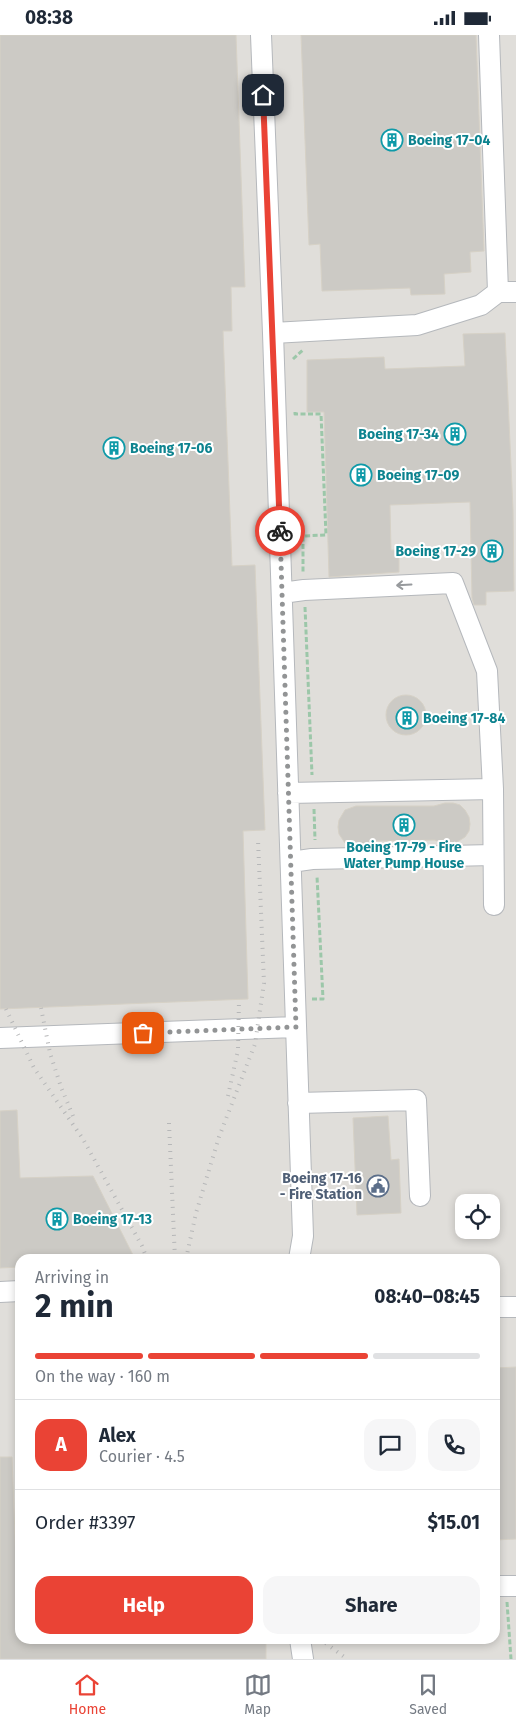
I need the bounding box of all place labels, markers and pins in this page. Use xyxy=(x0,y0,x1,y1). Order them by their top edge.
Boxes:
pin xyxy=(242,74,284,116)
building icon: Boeing 17-04 xyxy=(380,128,404,152)
place label: Boeing 17-04 xyxy=(408,132,491,149)
building icon: Boeing 17-34 xyxy=(443,422,467,446)
place label: Boeing 17-34 xyxy=(358,426,439,443)
building icon: Boeing 17-06 xyxy=(102,436,126,460)
place label: Boeing 17-06 xyxy=(130,440,213,457)
building icon: Boeing 17-09 xyxy=(349,463,373,487)
place label: Boeing 17-09 xyxy=(377,467,459,484)
building icon: Boeing 17-29 xyxy=(480,539,504,563)
place label: Boeing 17-29 xyxy=(395,543,476,560)
building icon: Boeing 17-84 xyxy=(395,706,419,730)
place label: Boeing 17-84 xyxy=(423,710,505,727)
building icon: Boeing 17-79 - Fire Water Pump House xyxy=(392,813,416,837)
place label: Boeing 17-79 - Fire Water Pump House xyxy=(344,839,464,872)
pin xyxy=(122,1012,164,1054)
place label: Boeing 17-16 - Fire Station xyxy=(280,1170,362,1203)
public building icon: Boeing 17-16 - Fire Station xyxy=(366,1174,390,1198)
building icon: Boeing 17-13 xyxy=(45,1207,69,1231)
place label: Boeing 17-13 xyxy=(73,1211,152,1228)

